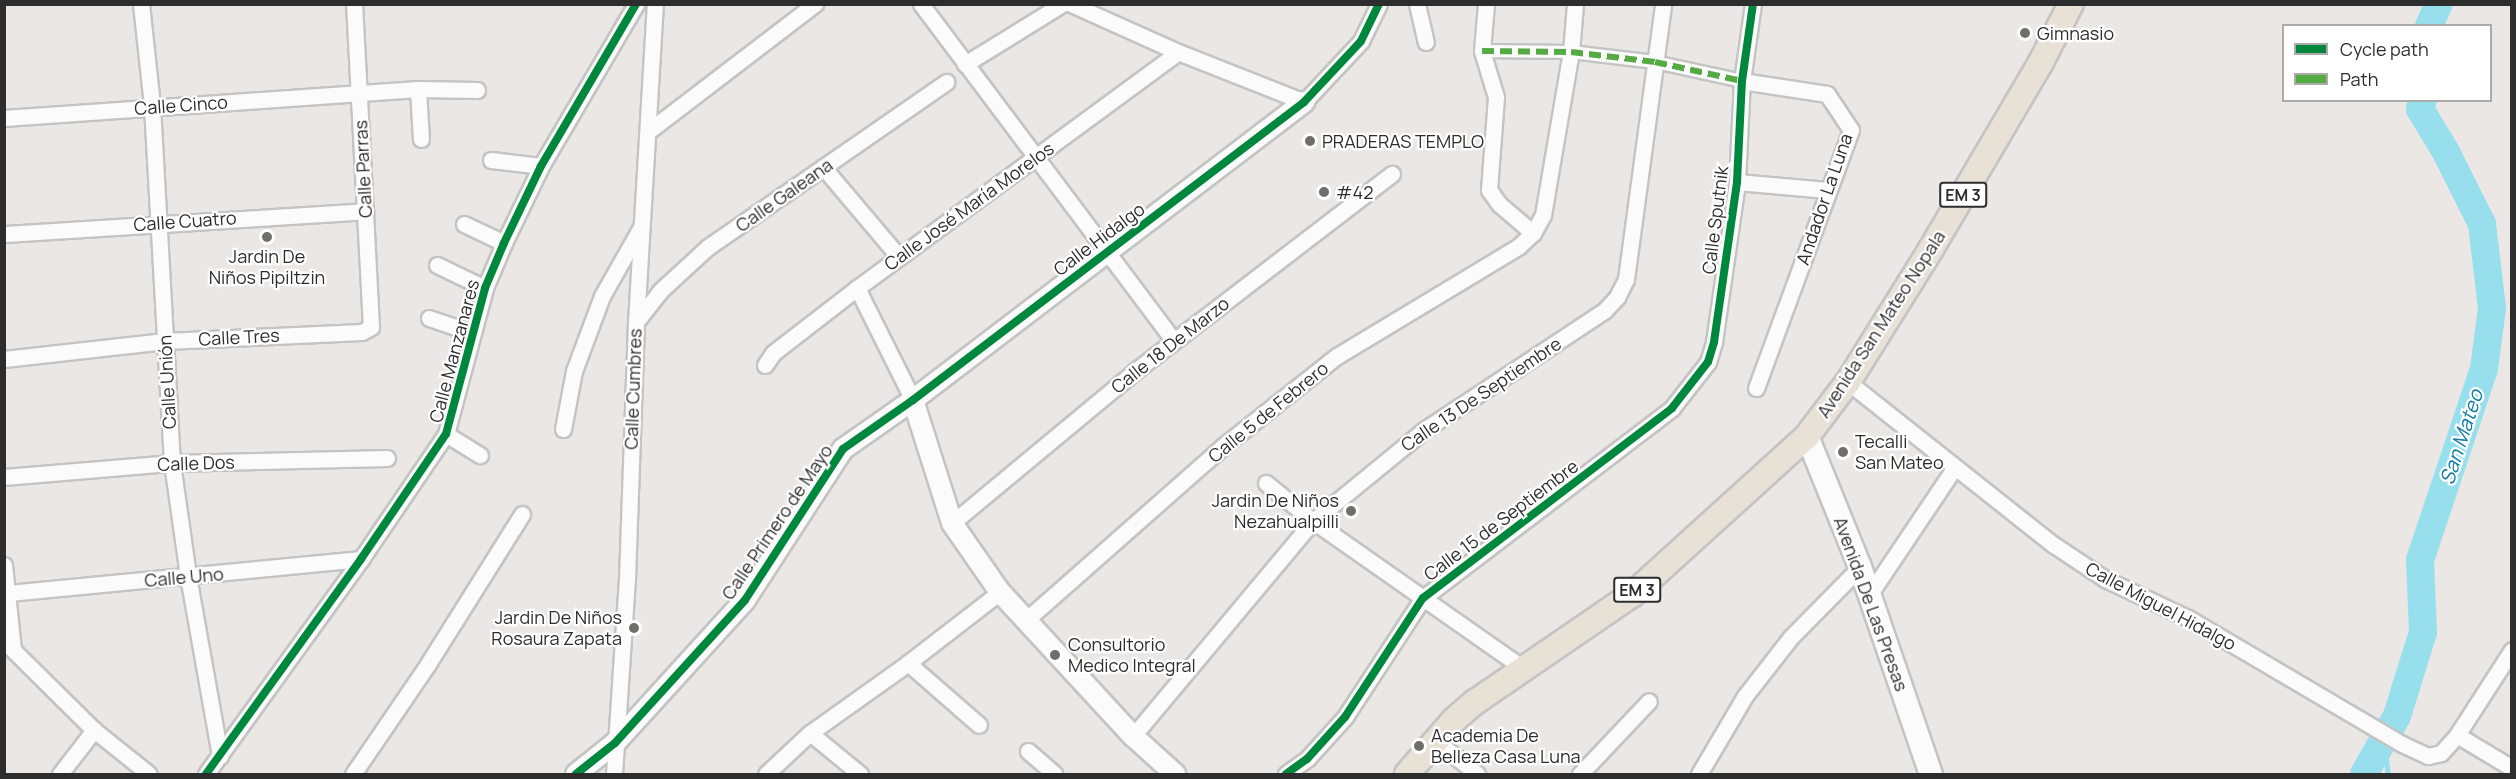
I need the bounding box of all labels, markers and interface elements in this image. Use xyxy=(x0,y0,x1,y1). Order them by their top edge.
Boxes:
place label: Gimnasio xyxy=(2037,22,2114,44)
legend xyxy=(2282,24,2492,102)
marker: Gimnasio xyxy=(2018,26,2032,40)
text: Cycle path xyxy=(2340,37,2429,61)
text: Path xyxy=(2340,67,2378,91)
street label: Calle Cinco xyxy=(134,91,228,119)
street label: Calle Parras xyxy=(350,120,376,218)
place label: PRADERAS TEMPLO xyxy=(1322,130,1484,152)
street label: Andador La Luna xyxy=(1791,130,1857,268)
marker: PRADERAS TEMPLO xyxy=(1303,134,1317,148)
street label: Calle José María Morelos xyxy=(880,137,1058,275)
street label: Calle Galeana xyxy=(731,154,837,236)
street label: Calle Sputnik xyxy=(1698,165,1732,275)
place label: #42 xyxy=(1336,181,1373,203)
road number: EM 3 xyxy=(1939,182,1987,208)
marker: #42 xyxy=(1317,185,1331,199)
street label: Calle Hidalgo xyxy=(1049,198,1149,280)
street label: Calle Cuatro xyxy=(133,207,237,235)
street label: Avenida San Mateo Nopala xyxy=(1812,226,1950,422)
marker: Jardin De Niños Pipiltzin xyxy=(260,230,274,244)
place label: Jardin De Niños Pipiltzin xyxy=(209,246,325,288)
street label: Calle Manzanares xyxy=(425,277,483,425)
street label: Calle 18 De Marzo xyxy=(1107,292,1233,398)
street label: Calle Tres xyxy=(198,324,280,350)
street label: Calle Cumbres xyxy=(620,328,646,450)
street label: Calle 13 De Septiembre xyxy=(1397,332,1565,456)
street label: Calle Unión xyxy=(154,334,180,430)
street label: Calle 5 de Febrero xyxy=(1204,357,1332,467)
water label: San Mateo xyxy=(2434,387,2488,487)
place label: Tecalli San Mateo xyxy=(1855,431,1944,474)
street label: Calle Primero de Mayo xyxy=(717,440,837,604)
marker: Tecalli San Mateo xyxy=(1836,445,1850,459)
street label: Calle Dos xyxy=(157,451,235,475)
street label: Calle 15 de Septiembre xyxy=(1420,455,1582,585)
place label: Jardin De Niños Nezahualpilli xyxy=(1212,490,1339,532)
marker: Jardin De Niños Nezahualpilli xyxy=(1344,504,1358,518)
street label: Avenida De Las Presas xyxy=(1829,514,1913,694)
street label: Calle Miguel Hidalgo xyxy=(2082,557,2240,655)
street label: Calle Uno xyxy=(144,563,224,591)
road number: EM 3 xyxy=(1613,577,1661,603)
place label: Jardin De Niños Rosaura Zapata xyxy=(491,607,622,650)
marker: Jardin De Niños Rosaura Zapata xyxy=(627,621,641,635)
place label: Consultorio Medico Integral xyxy=(1068,634,1196,676)
marker: Consultorio Medico Integral xyxy=(1046,646,1064,664)
place label: Academia De Belleza Casa Luna xyxy=(1431,725,1581,768)
marker: Academia De Belleza Casa Luna xyxy=(1412,739,1426,753)

